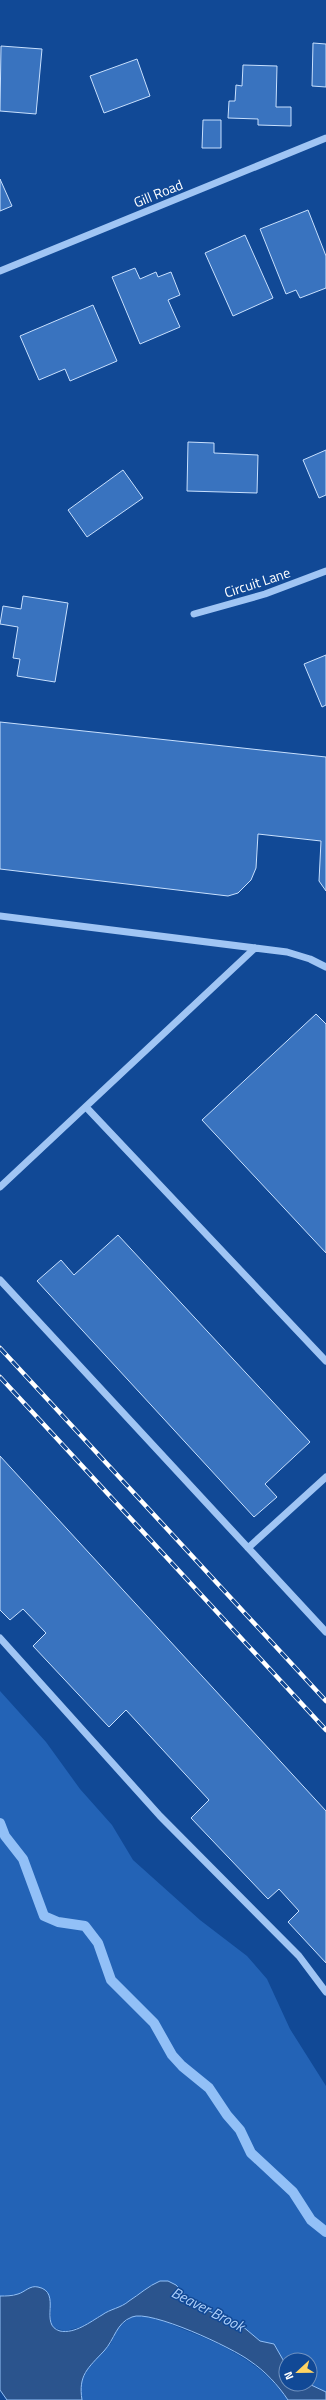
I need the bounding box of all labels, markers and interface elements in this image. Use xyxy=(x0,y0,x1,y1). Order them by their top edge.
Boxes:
street label: Gill Road xyxy=(130,174,186,212)
street label: Circuit Lane xyxy=(221,561,293,603)
water label: Beaver Brook xyxy=(167,2281,251,2338)
north arrow xyxy=(278,2352,318,2392)
text: N xyxy=(280,2369,298,2382)

